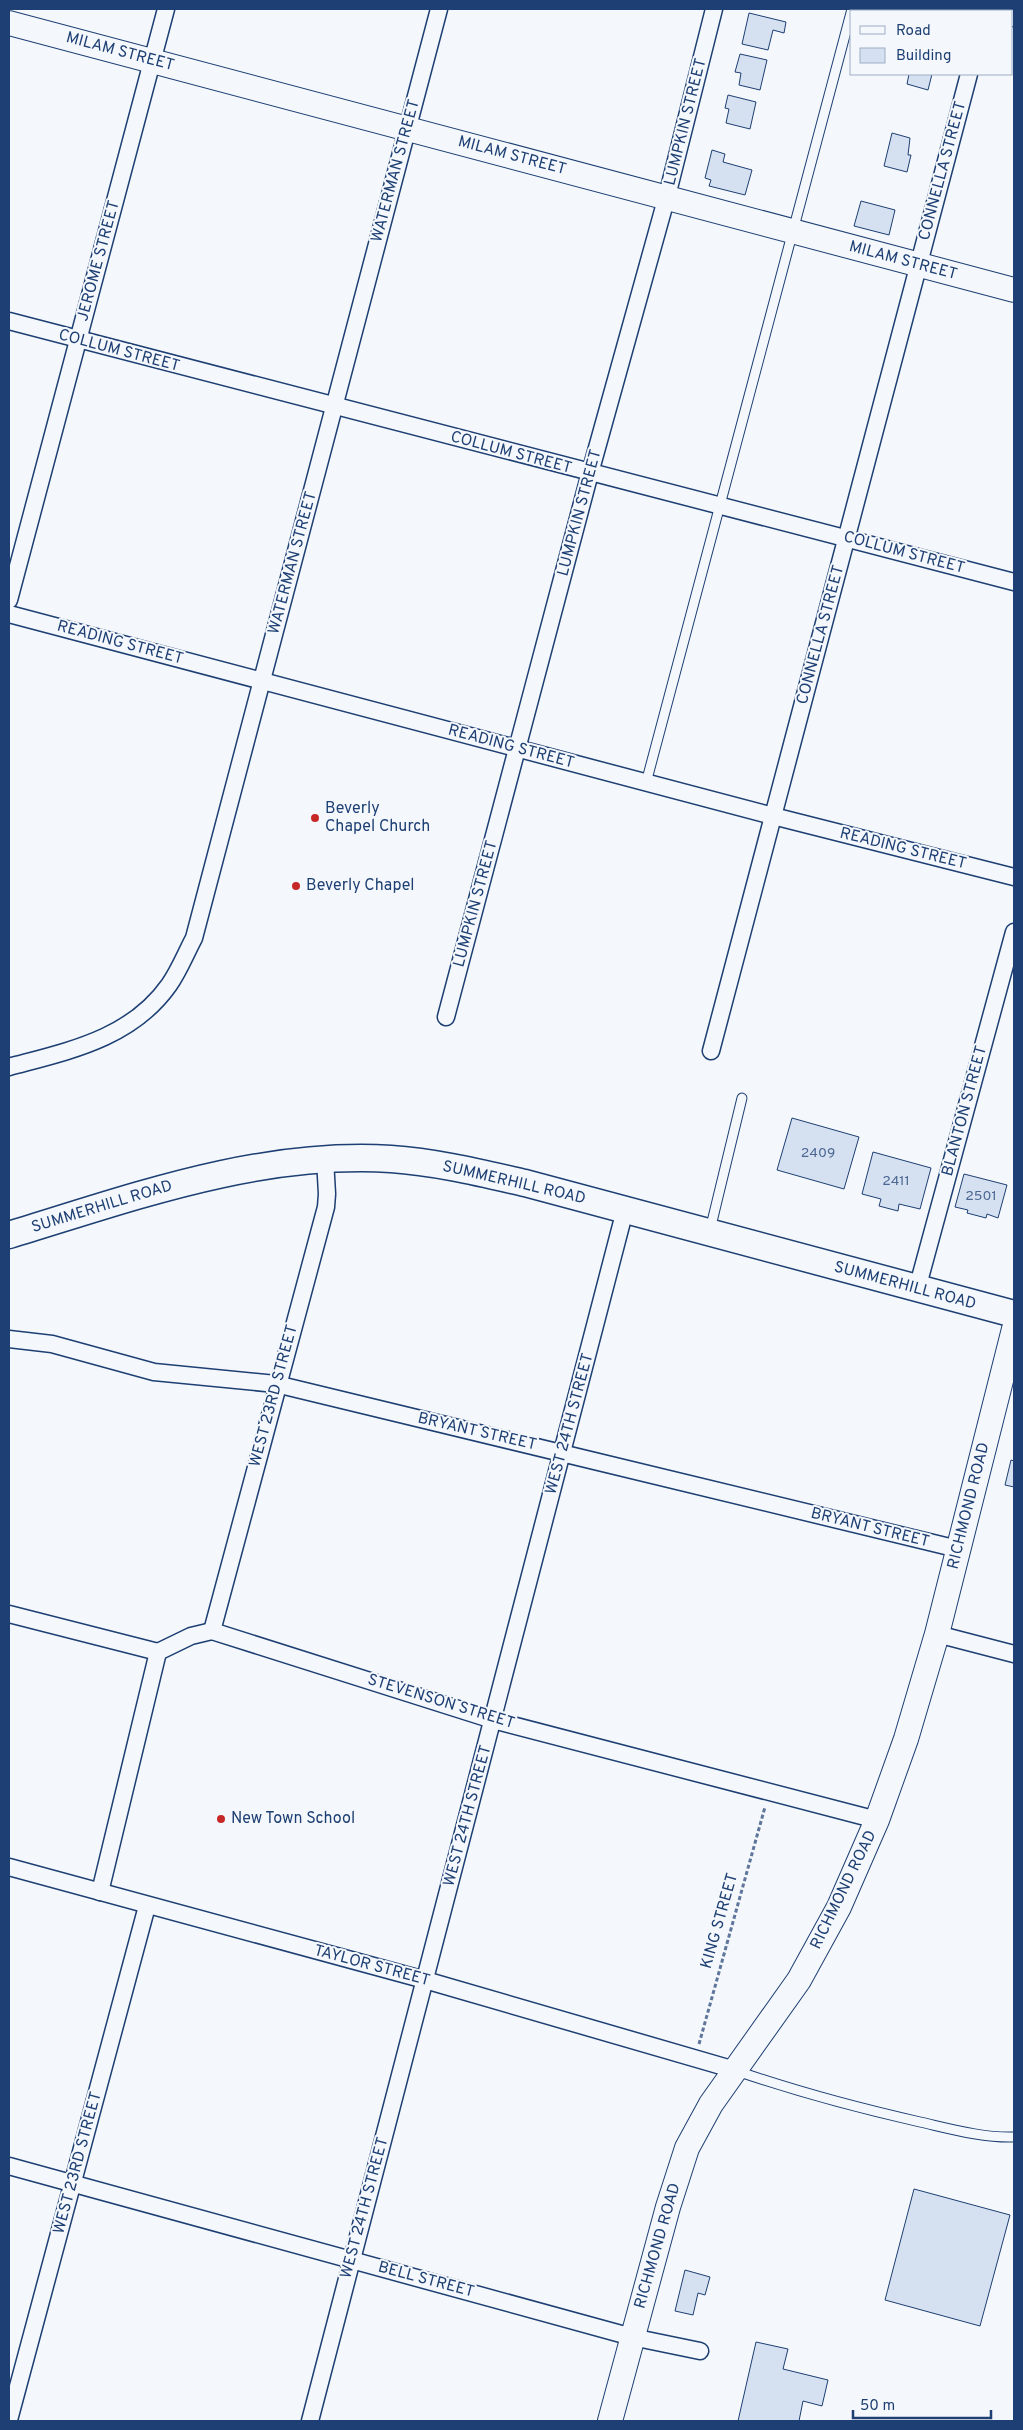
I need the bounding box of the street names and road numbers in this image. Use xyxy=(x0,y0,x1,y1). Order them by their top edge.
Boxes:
street label: MILAM STREET xyxy=(64,28,176,76)
street label: LUMPKIN STREET xyxy=(661,56,711,188)
street label: WATERMAN STREET xyxy=(367,97,425,245)
street label: CONNELLA STREET xyxy=(915,99,971,243)
street label: MILAM STREET xyxy=(456,132,568,180)
street label: JEROME STREET xyxy=(73,198,125,324)
street label: MILAM STREET xyxy=(847,237,959,285)
street label: COLLUM STREET xyxy=(56,325,182,377)
street label: COLLUM STREET xyxy=(448,427,574,479)
street label: LUMPKIN STREET xyxy=(553,447,607,579)
street label: WATERMAN STREET xyxy=(264,489,322,637)
street label: COLLUM STREET xyxy=(841,527,967,579)
street label: CONNELLA STREET xyxy=(793,563,849,707)
street label: READING STREET xyxy=(55,617,185,669)
street label: READING STREET xyxy=(446,721,576,773)
street label: READING STREET xyxy=(838,824,968,874)
street label: LUMPKIN STREET xyxy=(449,838,503,970)
street label: BLANTON STREET xyxy=(938,1044,992,1178)
street label: SUMMERHILL ROAD xyxy=(440,1157,588,1209)
street label: SUMMERHILL ROAD xyxy=(29,1176,175,1238)
street label: SUMMERHILL ROAD xyxy=(832,1257,978,1315)
street label: WEST 23RD STREET xyxy=(245,1323,303,1469)
street label: WEST 24TH STREET xyxy=(542,1351,598,1497)
street label: BRYANT STREET xyxy=(416,1409,538,1455)
street label: RICHMOND ROAD xyxy=(944,1441,994,1571)
street label: BRYANT STREET xyxy=(809,1504,931,1552)
street label: STEVENSON STREET xyxy=(365,1670,517,1734)
street label: WEST 24TH STREET xyxy=(440,1743,496,1889)
street label: RICHMOND ROAD xyxy=(807,1827,881,1953)
street label: KING STREET xyxy=(697,1871,743,1971)
street label: TAYLOR STREET xyxy=(312,1941,432,1991)
street label: WEST 23RD STREET xyxy=(49,2090,107,2236)
street label: WEST 24TH STREET xyxy=(337,2135,393,2281)
street label: RICHMOND ROAD xyxy=(630,2181,686,2311)
street label: BELL STREET xyxy=(376,2258,476,2302)

